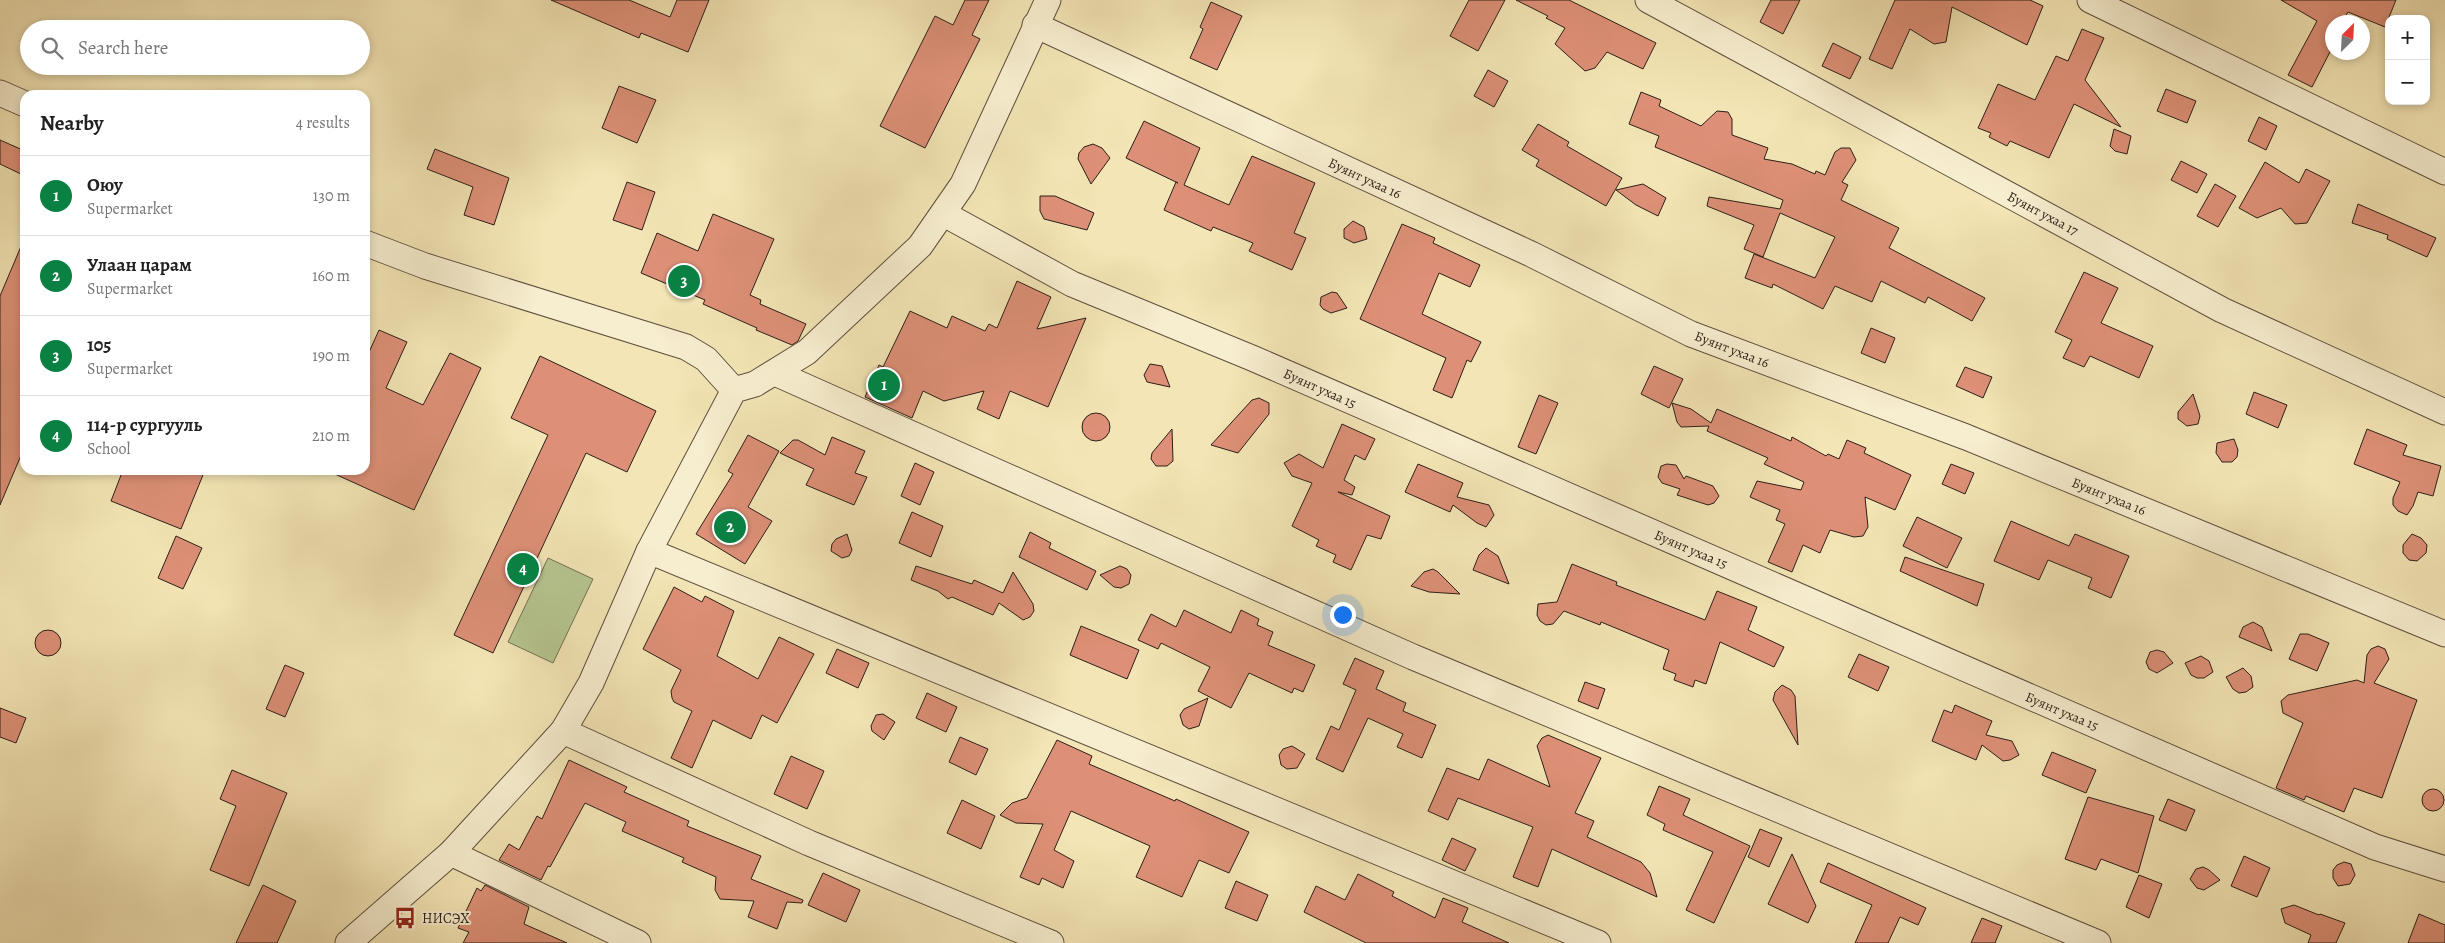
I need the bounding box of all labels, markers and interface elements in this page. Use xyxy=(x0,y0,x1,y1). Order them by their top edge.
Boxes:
north arrow xyxy=(2325,15,2370,60)
map controls xyxy=(2385,15,2430,105)
button: + xyxy=(2385,15,2430,60)
search box xyxy=(20,20,370,75)
icon: search xyxy=(38,34,66,62)
text: Search here xyxy=(78,35,168,61)
button: − xyxy=(2385,60,2430,105)
text: Nearby xyxy=(40,109,103,137)
text: 4 results xyxy=(296,112,350,134)
street label: Буянт ухаа 16 xyxy=(1325,153,1404,204)
text: Оюу xyxy=(87,172,123,198)
text: 1 xyxy=(53,185,59,207)
text: 130 m xyxy=(313,185,350,207)
street label: Буянт ухаа 17 xyxy=(2004,187,2082,240)
text: Supermarket xyxy=(87,198,173,220)
text: Улаан царам xyxy=(87,252,192,278)
pin: 3 xyxy=(668,262,700,300)
text: 2 xyxy=(52,265,60,287)
text: 160 m xyxy=(312,265,350,287)
text: Supermarket xyxy=(87,278,173,300)
street label: Буянт ухаа 16 xyxy=(1692,327,1772,372)
text: 105 xyxy=(87,332,111,358)
text: 3 xyxy=(53,345,59,367)
text: 190 m xyxy=(312,345,350,367)
text: Supermarket xyxy=(87,358,173,380)
street label: Буянт ухаа 15 xyxy=(1280,364,1359,413)
pin: 1 xyxy=(868,366,900,404)
text: 114-р сургууль xyxy=(87,412,202,438)
text: 4 xyxy=(52,425,60,447)
text: 210 m xyxy=(312,425,350,447)
text: School xyxy=(87,438,130,460)
street label: Буянт ухаа 16 xyxy=(2069,473,2149,520)
pin: 2 xyxy=(714,508,746,546)
street label: Буянт ухаа 15 xyxy=(1651,525,1730,573)
pin: 4 xyxy=(507,550,539,588)
your location xyxy=(1330,602,1356,628)
street label: Буянт ухаа 15 xyxy=(2022,687,2101,735)
bus stop icon: НИСЭХ xyxy=(392,905,418,931)
place label: НИСЭХ xyxy=(422,909,470,928)

